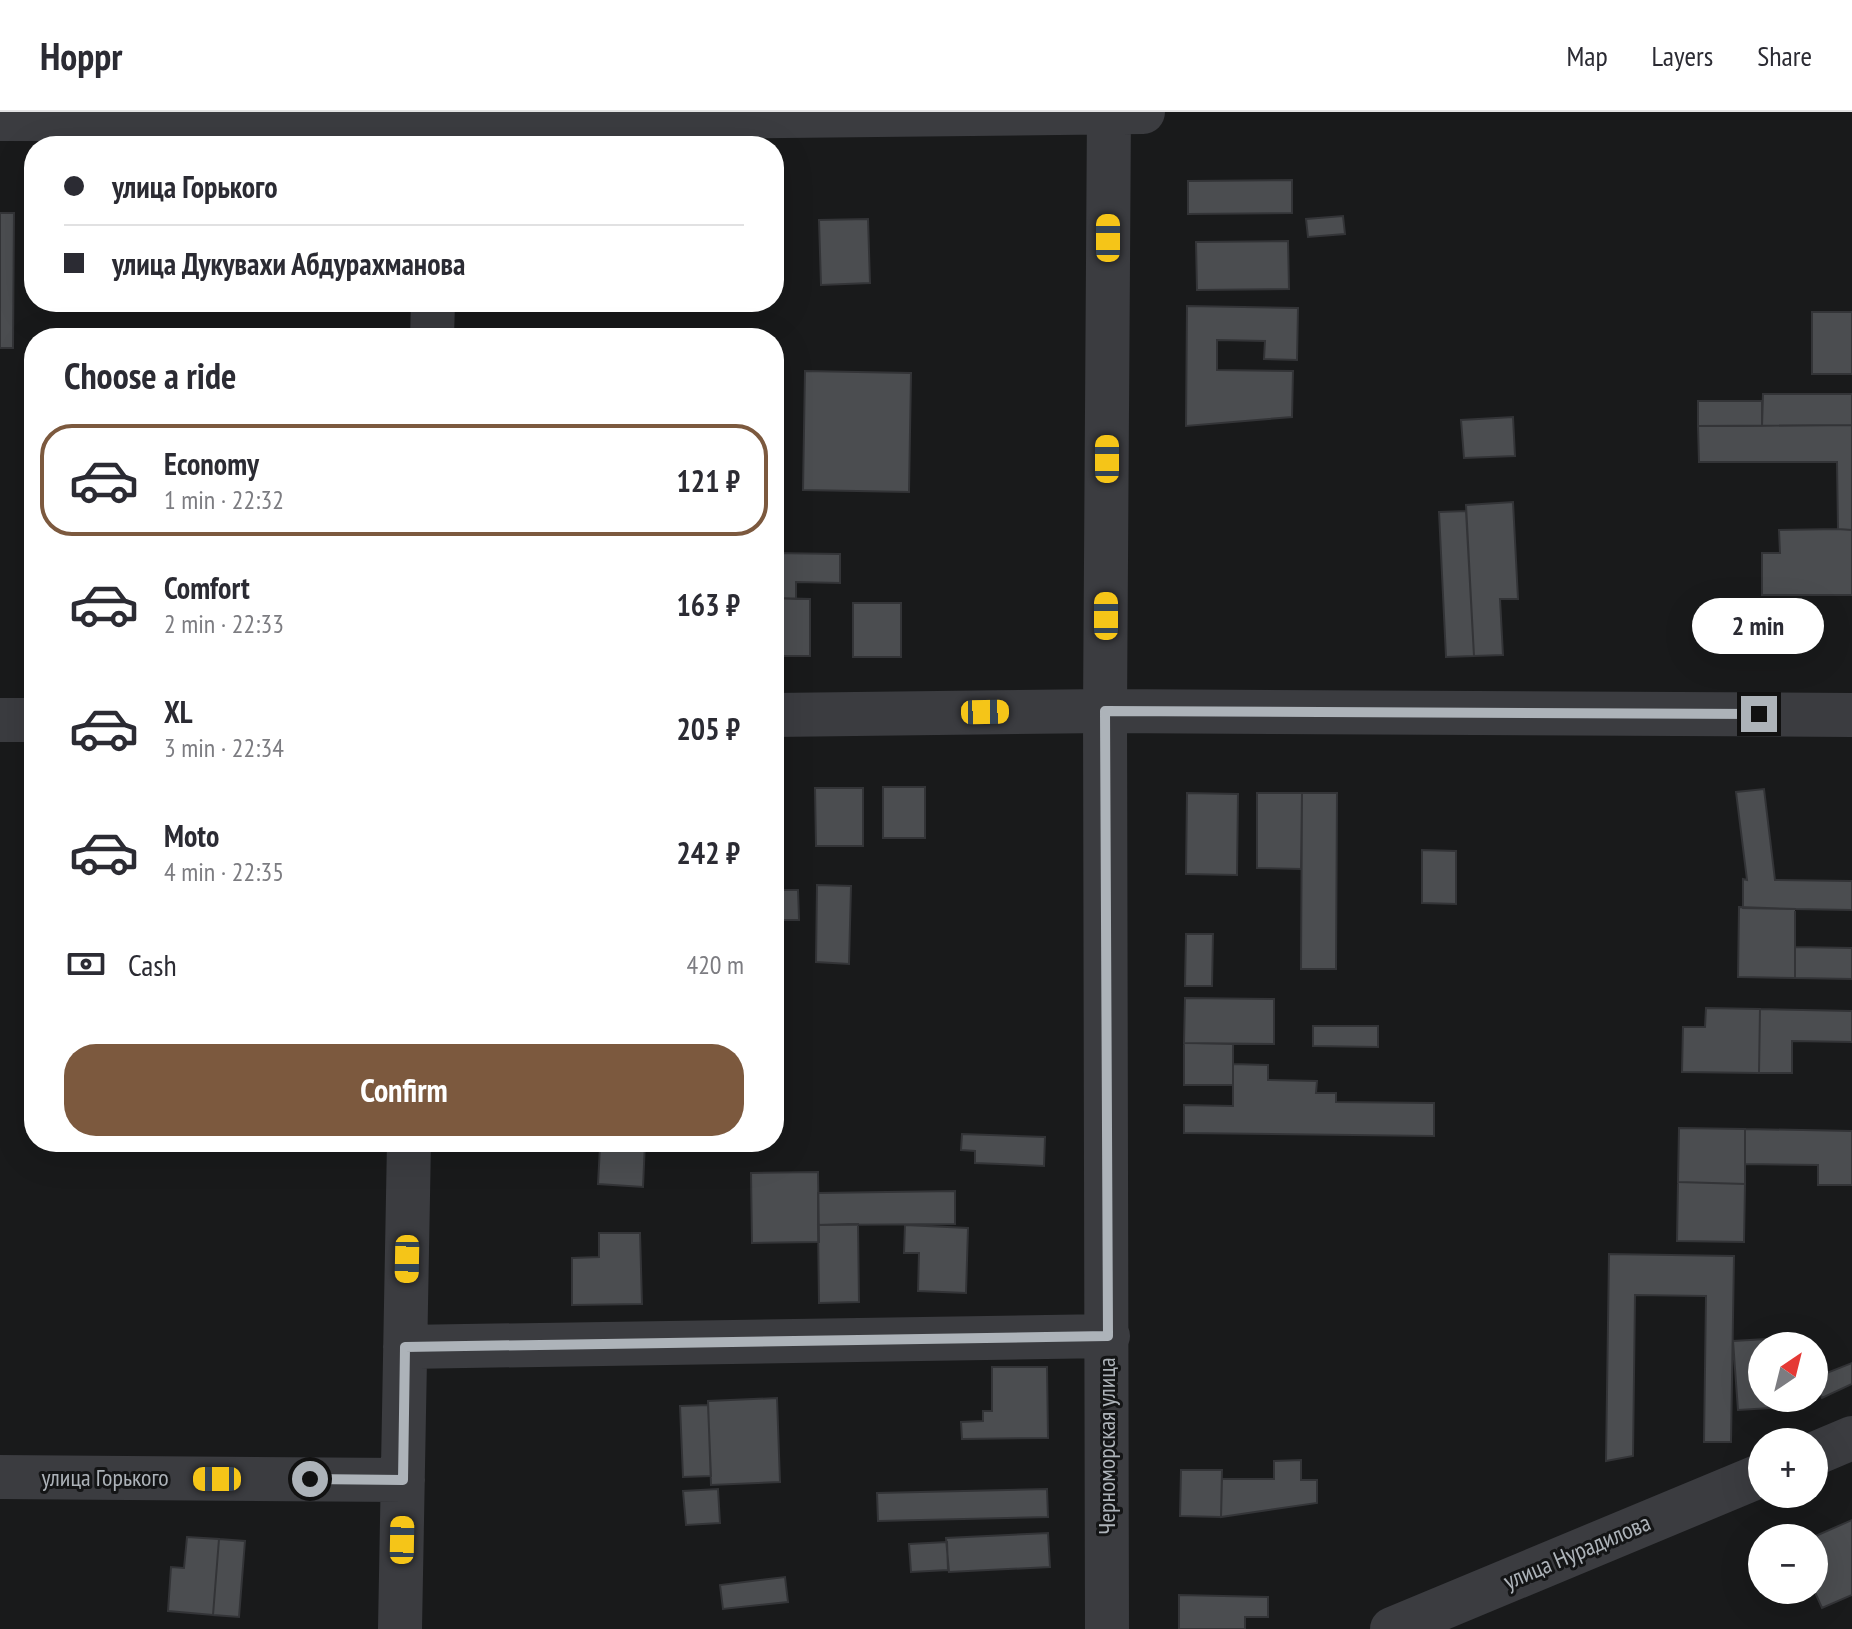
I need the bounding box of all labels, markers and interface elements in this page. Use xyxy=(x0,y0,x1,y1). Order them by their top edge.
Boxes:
text: Hoppr xyxy=(40,31,122,80)
text: Map xyxy=(1566,37,1608,74)
text: Layers xyxy=(1652,37,1713,74)
text: Share xyxy=(1757,37,1812,74)
text: улица Горького xyxy=(112,167,278,206)
car xyxy=(1096,214,1120,262)
text: улица Дукувахи Абдурахманова xyxy=(112,244,465,283)
text: Choose a ride xyxy=(64,352,236,399)
car xyxy=(1095,435,1119,483)
icon: car xyxy=(68,444,140,516)
text: Economy xyxy=(164,444,259,483)
text: 121 ₽ xyxy=(676,461,740,500)
text: 1 min · 22:32 xyxy=(164,483,284,516)
icon: car xyxy=(68,568,140,640)
text: Comfort xyxy=(164,568,250,607)
text: 163 ₽ xyxy=(676,585,740,624)
car xyxy=(1094,592,1118,640)
callout: 2 min xyxy=(1693,598,1825,654)
text: 2 min · 22:33 xyxy=(164,607,284,640)
text: 2 min xyxy=(1732,609,1784,642)
icon: car xyxy=(68,692,140,764)
text: XL xyxy=(164,692,193,731)
route end xyxy=(1741,696,1777,732)
car xyxy=(961,700,1009,724)
text: 205 ₽ xyxy=(676,709,740,748)
text: 3 min · 22:34 xyxy=(164,731,284,764)
icon: car xyxy=(68,816,140,888)
text: Moto xyxy=(164,816,219,855)
text: 242 ₽ xyxy=(676,833,740,872)
text: 4 min · 22:35 xyxy=(164,855,284,888)
icon: cash xyxy=(64,942,108,986)
text: Cash xyxy=(128,945,177,984)
text: 420 m xyxy=(686,948,744,981)
button: Confirm xyxy=(64,1044,744,1136)
car xyxy=(395,1235,419,1283)
north arrow xyxy=(1748,1332,1828,1412)
map controls xyxy=(1748,1332,1828,1604)
street label: Черноморская улица xyxy=(1091,1357,1122,1535)
button: + xyxy=(1748,1428,1828,1508)
route start xyxy=(292,1461,328,1497)
street label: улица Горького xyxy=(41,1462,169,1493)
car xyxy=(193,1467,241,1491)
street label: улица Нурадилова xyxy=(1499,1507,1655,1596)
car xyxy=(390,1516,414,1564)
button: − xyxy=(1748,1524,1828,1604)

